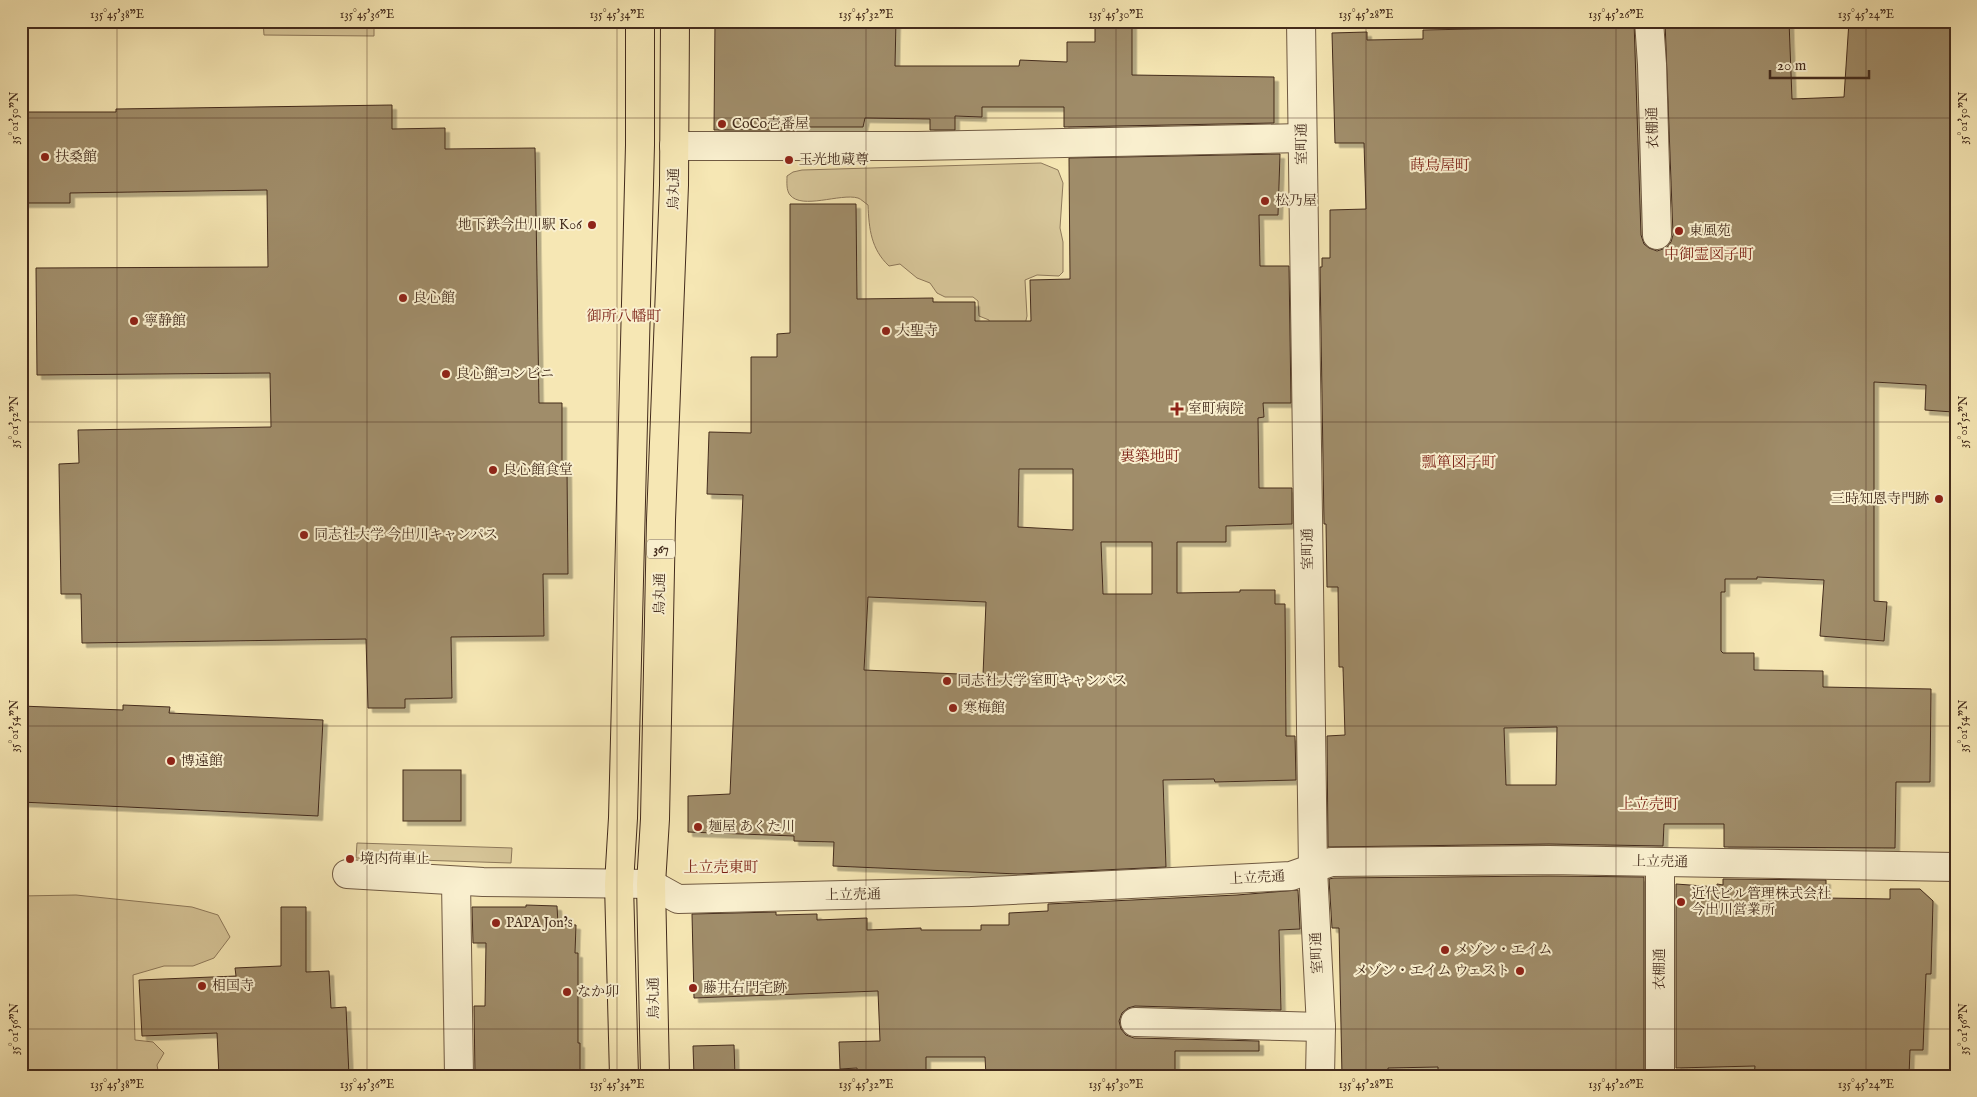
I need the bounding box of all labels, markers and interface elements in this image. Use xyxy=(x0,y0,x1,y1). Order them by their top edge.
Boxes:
text: 135°45'38"E xyxy=(90,7,144,22)
text: 135°45'36"E xyxy=(340,7,394,22)
text: 135°45'34"E xyxy=(589,7,645,22)
text: 135°45'32"E xyxy=(839,7,893,22)
text: 135°45'30"E xyxy=(1088,7,1144,22)
text: 135°45'28"E xyxy=(1338,7,1394,22)
text: 135°45'26"E xyxy=(1588,7,1644,22)
text: 135°45'24"E xyxy=(1838,7,1894,22)
scale bar xyxy=(1770,48,1868,80)
text: 20 m xyxy=(1777,56,1807,75)
text: 35°01'50"N xyxy=(7,91,22,144)
text: 35°01'50"N xyxy=(1956,91,1971,144)
street label: 衣棚通 xyxy=(1643,107,1663,149)
place label: CoCo壱番屋 xyxy=(732,115,809,133)
marker: CoCo壱番屋 xyxy=(716,118,728,130)
street label: 室町通 xyxy=(1293,123,1311,165)
place label: 扶桑館 xyxy=(55,148,97,166)
marker: 扶桑館 xyxy=(39,151,51,163)
place label: 玉光地蔵尊 xyxy=(799,151,869,169)
marker: 玉光地蔵尊 xyxy=(783,154,795,166)
district label: 蒔鳥屋町 xyxy=(1410,156,1470,175)
street label: 烏丸通 xyxy=(665,168,683,210)
place label: 松乃屋 xyxy=(1275,192,1317,210)
marker: 松乃屋 xyxy=(1259,195,1271,207)
place label: 地下鉄今出川駅 K06 xyxy=(458,216,583,234)
marker: 地下鉄今出川駅 K06 xyxy=(586,219,598,231)
place label: 東風苑 xyxy=(1689,222,1731,240)
marker: 東風苑 xyxy=(1673,225,1685,237)
district label: 中御霊図子町 xyxy=(1664,245,1754,264)
place label: 良心館 xyxy=(413,289,455,307)
marker: 良心館 xyxy=(397,292,409,304)
district label: 御所八幡町 xyxy=(586,307,662,326)
place label: 寧静館 xyxy=(144,312,186,330)
marker: 寧静館 xyxy=(128,315,140,327)
place label: 大聖寺 xyxy=(896,322,938,340)
marker: 大聖寺 xyxy=(880,325,892,337)
place label: 良心館コンビニ xyxy=(456,365,554,383)
marker: 良心館コンビニ xyxy=(440,368,452,380)
text: 35°01'52"N xyxy=(7,395,22,448)
text: 35°01'52"N xyxy=(1956,395,1971,448)
place label: 室町病院 xyxy=(1188,400,1244,418)
marker: 室町病院 xyxy=(1170,402,1184,416)
district label: 裏築地町 xyxy=(1120,447,1180,466)
district label: 瓢箪図子町 xyxy=(1421,453,1497,472)
place label: 良心館食堂 xyxy=(503,461,573,479)
marker: 良心館食堂 xyxy=(487,464,499,476)
place label: 三時知恩寺門跡 xyxy=(1831,490,1929,508)
marker: 三時知恩寺門跡 xyxy=(1933,493,1945,505)
place label: 同志社大学 今出川キャンパス xyxy=(314,526,498,544)
street label: 室町通 xyxy=(1299,528,1317,570)
marker: 同志社大学 今出川キャンパス xyxy=(298,529,310,541)
road number: 367 xyxy=(647,540,675,558)
street label: 烏丸通 xyxy=(651,573,669,615)
place label: 同志社大学 室町キャンパス xyxy=(957,672,1127,690)
marker: 同志社大学 室町キャンパス xyxy=(941,675,953,687)
text: 35°01'54"N xyxy=(7,699,22,752)
place label: 寒梅館 xyxy=(963,699,1005,717)
text: 35°01'54"N xyxy=(1956,699,1971,752)
marker: 寒梅館 xyxy=(947,702,959,714)
place label: 博遠館 xyxy=(181,752,223,770)
marker: 博遠館 xyxy=(165,755,177,767)
district label: 上立売町 xyxy=(1619,795,1679,814)
place label: 麺屋 あくた川 xyxy=(708,818,795,836)
marker: 麺屋 あくた川 xyxy=(692,821,704,833)
place label: 境内荷車止 xyxy=(360,850,430,868)
marker: 境内荷車止 xyxy=(344,853,356,865)
street label: 上立売通 xyxy=(1632,853,1688,871)
district label: 上立売東町 xyxy=(683,858,759,877)
street label: 上立売通 xyxy=(1229,868,1285,888)
place label: 近代ビル管理株式会社 今出川営業所 xyxy=(1691,885,1831,919)
street label: 上立売通 xyxy=(825,886,881,904)
marker: 近代ビル管理株式会社 今出川営業所 xyxy=(1675,896,1687,908)
place label: PAPA Jon’s xyxy=(506,914,573,932)
marker: PAPA Jon’s xyxy=(490,917,502,929)
street label: 室町通 xyxy=(1307,932,1327,974)
place label: メゾン・エイム xyxy=(1455,941,1553,959)
marker: メゾン・エイム xyxy=(1439,944,1451,956)
street label: 衣棚通 xyxy=(1651,948,1669,990)
place label: メゾン・エイム ウェスト xyxy=(1354,962,1510,980)
marker: メゾン・エイム ウェスト xyxy=(1514,965,1526,977)
place label: 相国寺 xyxy=(212,977,254,995)
street label: 烏丸通 xyxy=(645,977,663,1019)
place label: 藤井右門宅跡 xyxy=(703,979,787,997)
marker: 相国寺 xyxy=(196,980,208,992)
marker: 藤井右門宅跡 xyxy=(687,982,699,994)
place label: なか卯 xyxy=(577,983,619,1001)
marker: なか卯 xyxy=(561,986,573,998)
text: 35°01'56"N xyxy=(7,1002,22,1055)
text: 35°01'56"N xyxy=(1956,1002,1971,1055)
text: 135°45'38"E xyxy=(90,1077,144,1092)
text: 135°45'36"E xyxy=(340,1077,394,1092)
text: 135°45'34"E xyxy=(589,1077,645,1092)
text: 135°45'32"E xyxy=(839,1077,893,1092)
text: 135°45'30"E xyxy=(1088,1077,1144,1092)
text: 135°45'28"E xyxy=(1338,1077,1394,1092)
text: 135°45'26"E xyxy=(1588,1077,1644,1092)
text: 135°45'24"E xyxy=(1838,1077,1894,1092)

